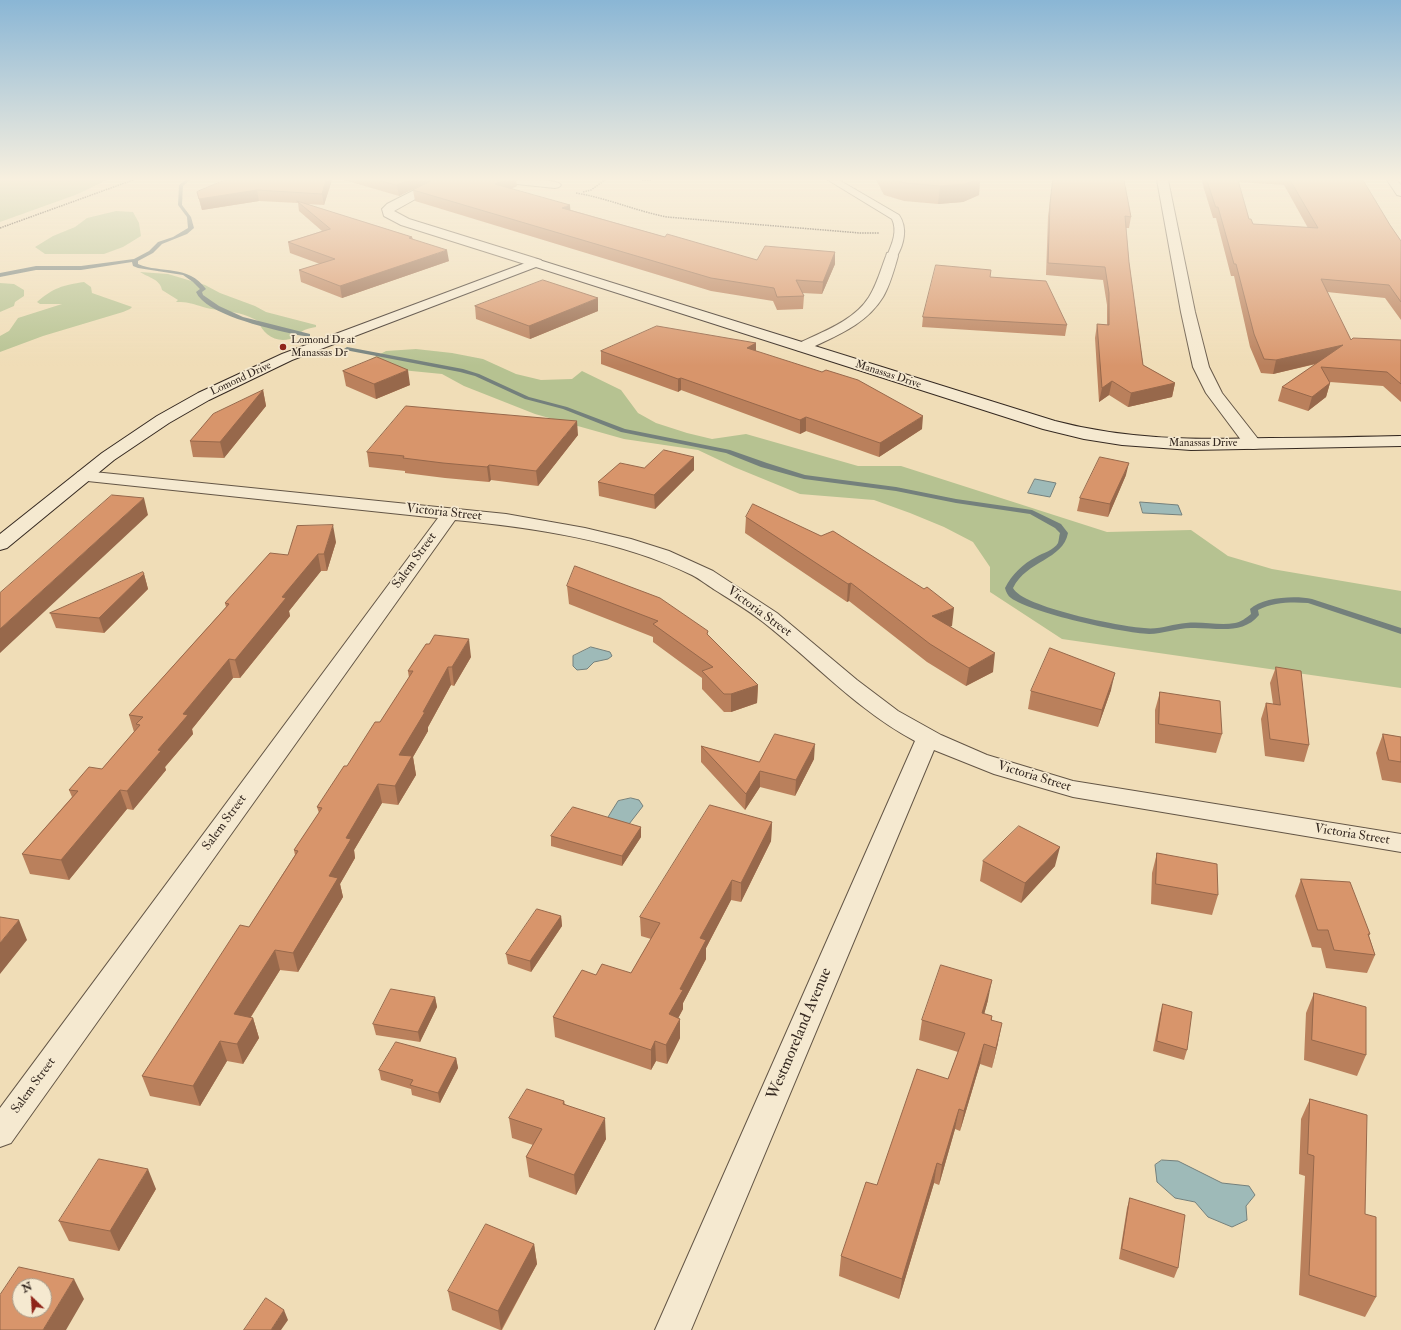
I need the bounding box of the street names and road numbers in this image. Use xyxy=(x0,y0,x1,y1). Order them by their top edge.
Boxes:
street label: Manassas Drive xyxy=(853,358,923,392)
street label: Lomond Drive xyxy=(208,359,274,399)
street label: Manassas Drive xyxy=(1169,437,1237,451)
street label: Victoria Street xyxy=(405,501,483,525)
street label: Salem Street xyxy=(389,530,441,592)
street label: Victoria Street xyxy=(724,583,794,641)
street label: Victoria Street xyxy=(995,758,1073,796)
street label: Salem Street xyxy=(199,792,251,854)
street label: Victoria Street xyxy=(1313,821,1391,849)
street label: Westmoreland Avenue xyxy=(764,965,836,1103)
street label: Salem Street xyxy=(8,1055,60,1117)

